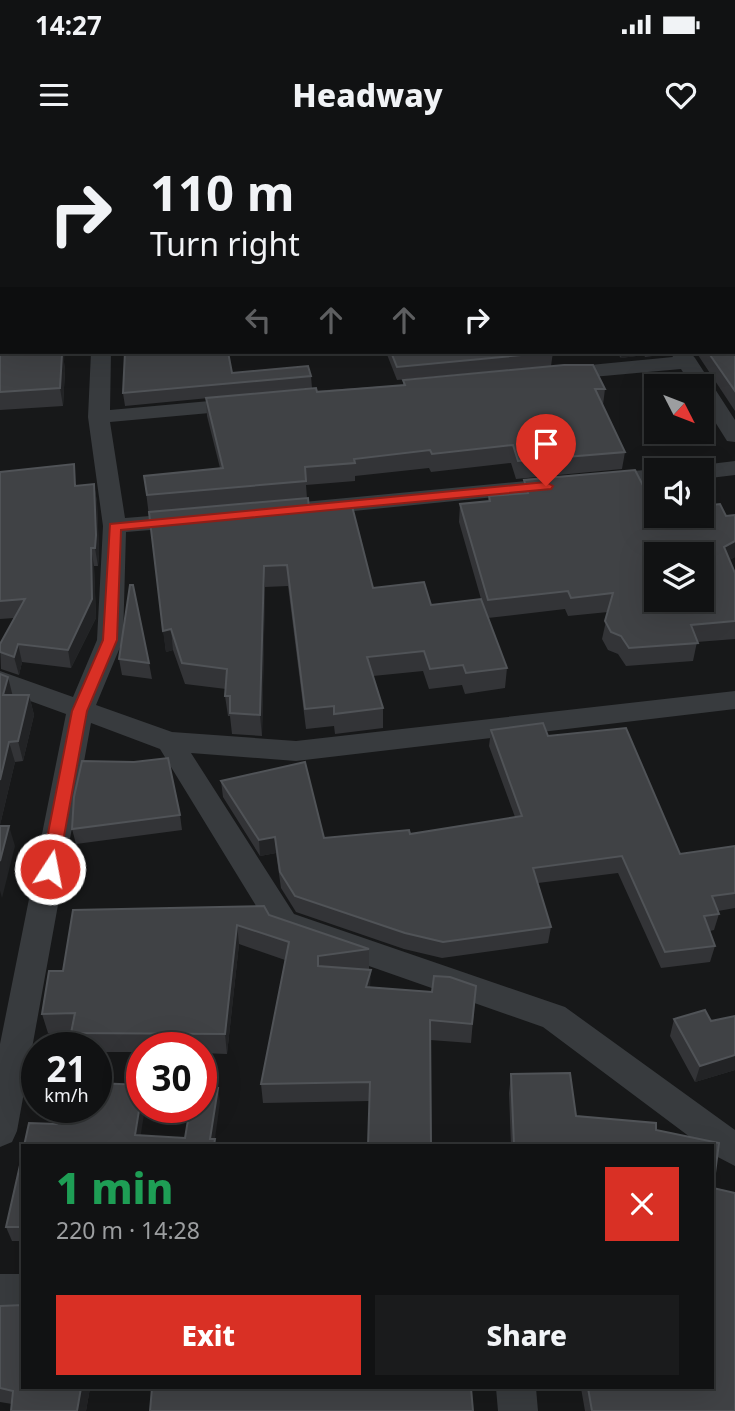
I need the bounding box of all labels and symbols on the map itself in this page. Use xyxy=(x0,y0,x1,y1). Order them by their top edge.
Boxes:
north arrow xyxy=(644,374,714,444)
pin xyxy=(516,414,576,486)
position arrow xyxy=(13,832,87,906)
speed limit sign: 30 xyxy=(126,1032,217,1123)

